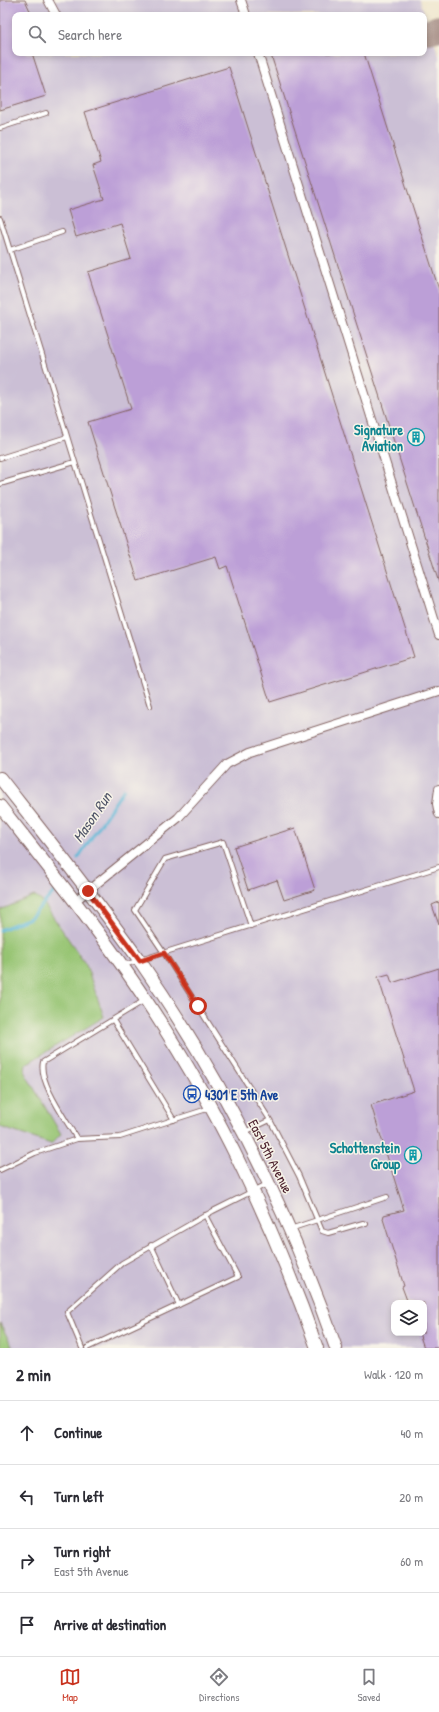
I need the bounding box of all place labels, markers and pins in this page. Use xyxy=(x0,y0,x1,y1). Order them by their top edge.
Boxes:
place label: Signature Aviation xyxy=(354,420,403,455)
building icon: Signature Aviation xyxy=(406,427,426,447)
bus stop icon: 4301 E 5th Ave xyxy=(182,1084,202,1104)
place label: 4301 E 5th Ave xyxy=(205,1085,279,1104)
place label: Schottenstein Group xyxy=(330,1138,401,1175)
building icon: Schottenstein Group xyxy=(403,1145,423,1165)

